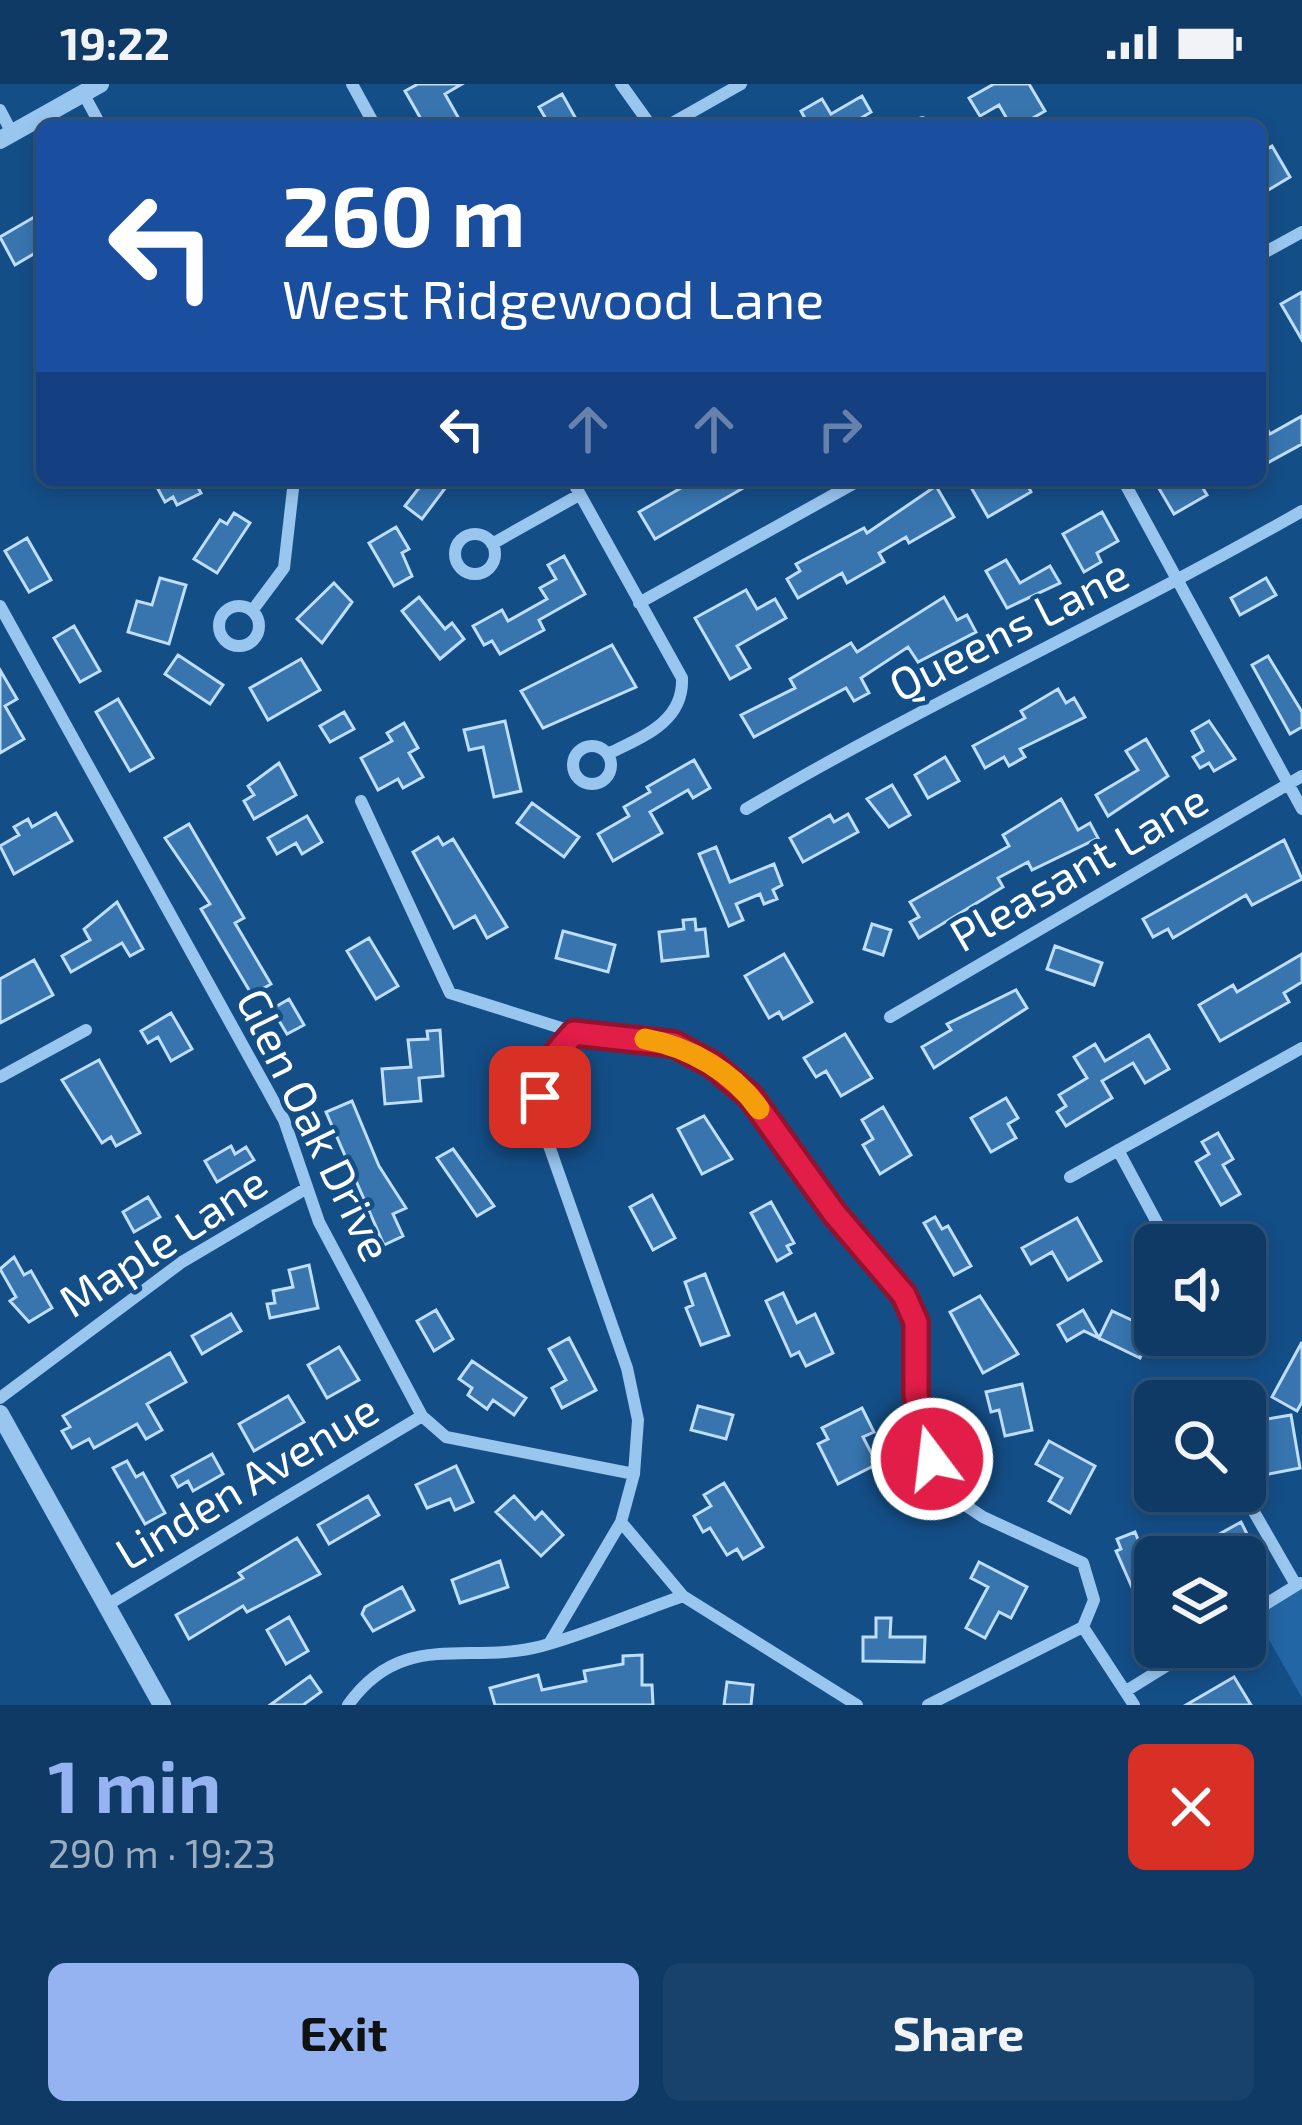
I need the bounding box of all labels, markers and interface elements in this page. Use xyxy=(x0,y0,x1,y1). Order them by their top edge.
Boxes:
text: 19:22 xyxy=(60,15,170,69)
text: 260 m xyxy=(282,163,526,264)
icon: left xyxy=(84,168,240,324)
text: West Ridgewood Lane xyxy=(282,265,824,330)
icon: left xyxy=(429,396,495,462)
icon: ahead xyxy=(555,396,621,462)
icon: ahead xyxy=(681,396,747,462)
icon: right xyxy=(807,396,873,462)
street label: Queens Lane xyxy=(879,545,1137,712)
street label: Pleasant Lane xyxy=(940,771,1216,961)
street label: Glen Oak Drive xyxy=(227,979,405,1269)
pin xyxy=(489,1046,591,1148)
icon: arrive xyxy=(507,1064,573,1130)
street label: Maple Lane xyxy=(48,1153,276,1327)
map controls xyxy=(1134,1224,1266,1668)
button: sound xyxy=(1134,1224,1266,1356)
button: search xyxy=(1134,1380,1266,1512)
street label: Linden Avenue xyxy=(105,1381,387,1579)
position arrow xyxy=(869,1396,995,1522)
button: layers xyxy=(1134,1536,1266,1668)
text: 1 min xyxy=(48,1741,221,1827)
button: close xyxy=(1128,1744,1254,1870)
text: 290 m · 19:23 xyxy=(48,1829,276,1876)
button: Exit xyxy=(48,1963,639,2101)
button: Share xyxy=(663,1963,1254,2101)

